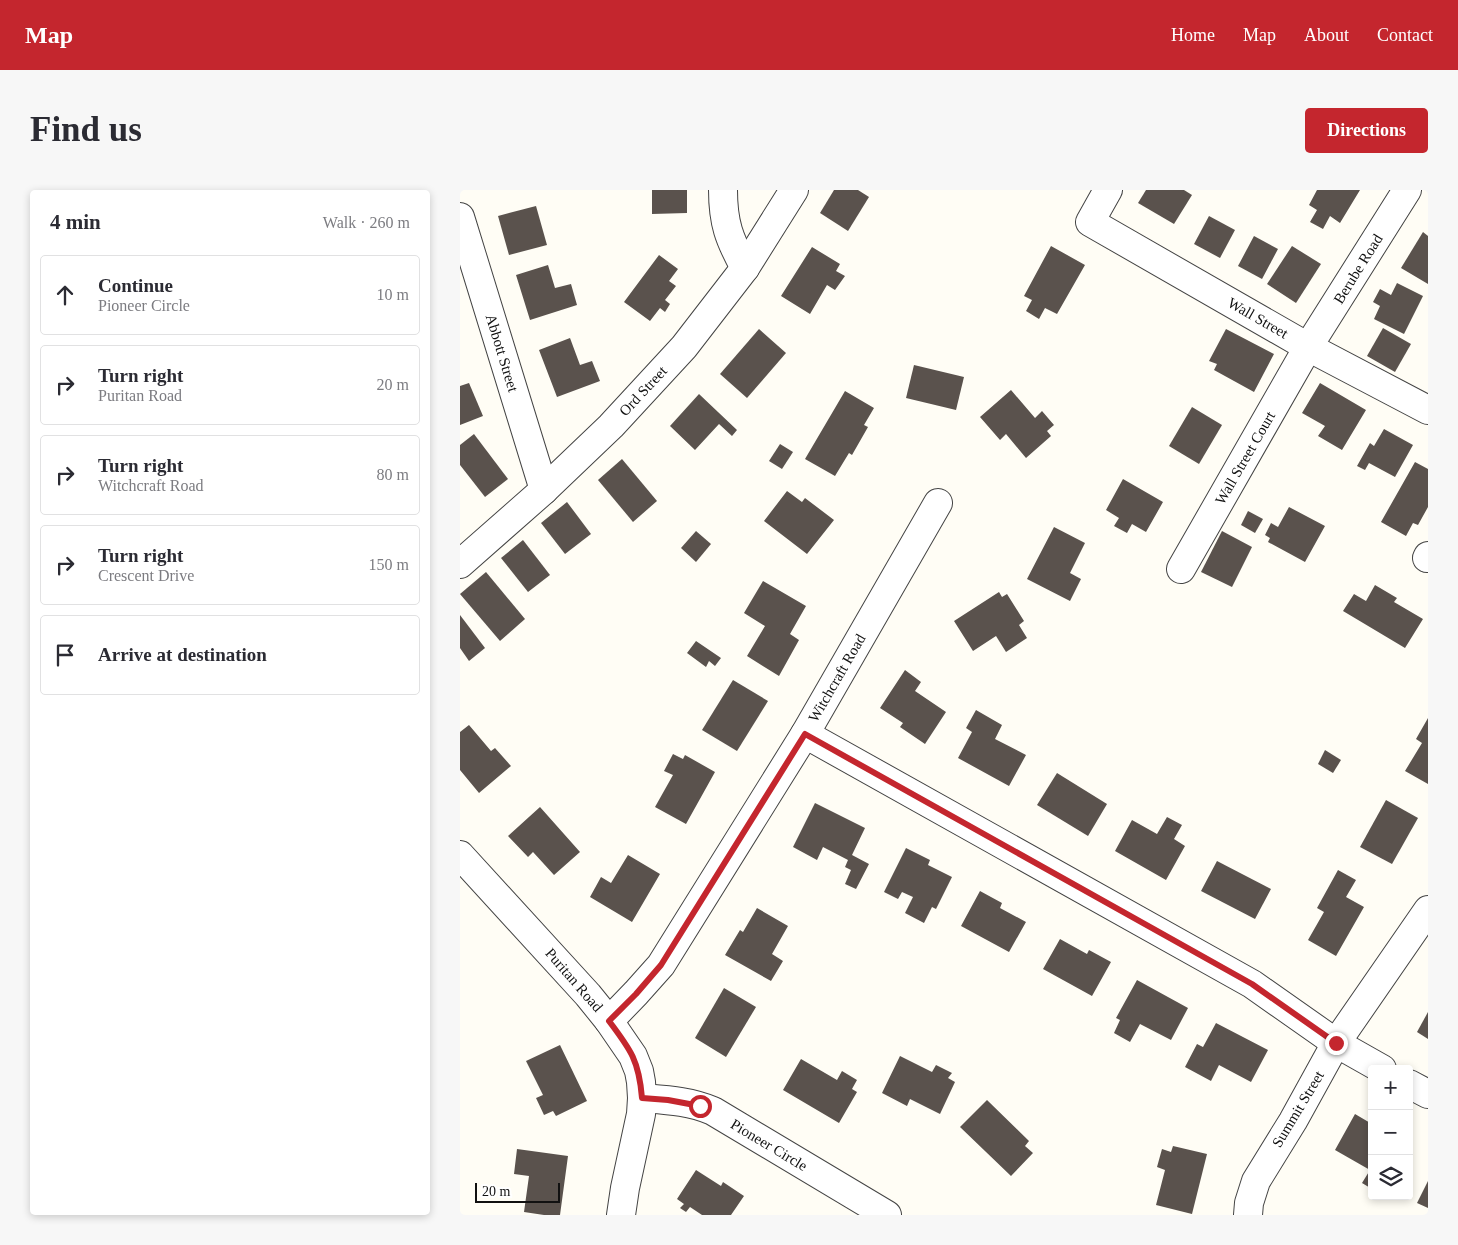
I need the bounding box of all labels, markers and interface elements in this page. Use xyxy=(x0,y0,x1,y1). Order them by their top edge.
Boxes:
text: Map xyxy=(25,22,73,48)
text: Home xyxy=(1171,25,1215,45)
text: Map xyxy=(1243,25,1276,45)
text: About xyxy=(1304,25,1349,45)
text: Contact xyxy=(1377,25,1433,45)
button: Directions xyxy=(1305,108,1428,153)
text: Find us xyxy=(30,110,142,149)
text: 4 min xyxy=(50,210,101,234)
text: Walk · 260 m xyxy=(323,214,410,231)
street label: Berube Road xyxy=(1330,231,1386,307)
text: Continue xyxy=(98,275,173,296)
icon: ahead xyxy=(51,281,79,309)
text: 10 m xyxy=(377,286,409,303)
street label: Wall Street xyxy=(1225,294,1292,342)
text: Pioneer Circle xyxy=(98,297,190,314)
street label: Abbott Street xyxy=(483,312,522,395)
street label: Ord Street xyxy=(616,362,671,419)
text: Turn right xyxy=(98,365,183,386)
icon: right xyxy=(51,371,79,399)
text: 20 m xyxy=(377,376,409,393)
text: Puritan Road xyxy=(98,387,182,404)
street label: Wall Street Court xyxy=(1212,408,1278,507)
text: Turn right xyxy=(98,455,183,476)
icon: right xyxy=(51,461,79,489)
text: 80 m xyxy=(377,466,409,483)
text: Witchcraft Road xyxy=(98,477,204,494)
text: Turn right xyxy=(98,545,183,566)
icon: right xyxy=(51,551,79,579)
text: 150 m xyxy=(369,556,409,573)
text: Crescent Drive xyxy=(98,567,194,584)
street label: Witchcraft Road xyxy=(805,631,869,725)
icon: arrive xyxy=(51,641,79,669)
text: Arrive at destination xyxy=(98,644,267,665)
street label: Puritan Road xyxy=(542,945,606,1015)
route end xyxy=(1325,1032,1348,1055)
map controls xyxy=(1368,1065,1413,1200)
button: + xyxy=(1368,1065,1413,1110)
street label: Summit Street xyxy=(1269,1067,1327,1150)
route start xyxy=(689,1095,712,1118)
button: − xyxy=(1368,1110,1413,1155)
street label: Pioneer Circle xyxy=(728,1116,810,1174)
button: layers xyxy=(1368,1155,1413,1200)
scale bar xyxy=(475,1180,560,1203)
text: 20 m xyxy=(482,1184,510,1199)

